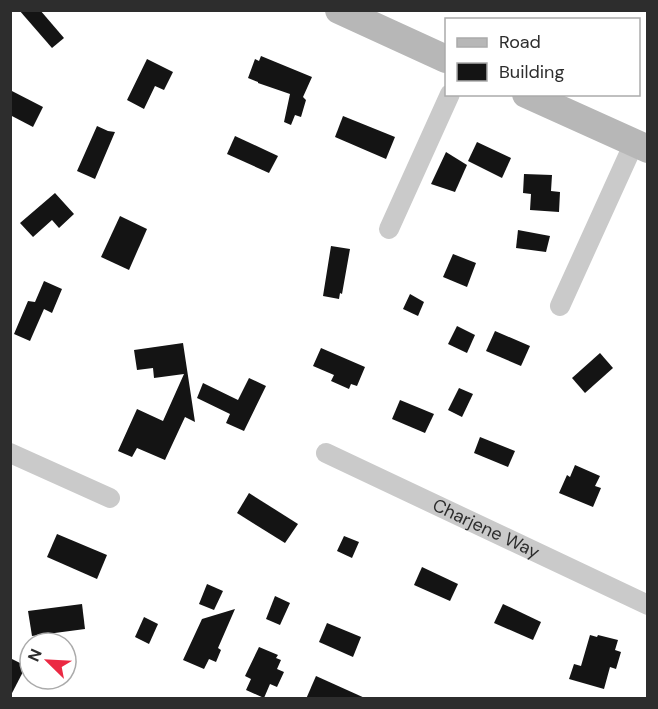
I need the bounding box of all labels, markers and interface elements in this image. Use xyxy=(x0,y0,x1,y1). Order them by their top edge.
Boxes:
legend xyxy=(445,18,640,96)
text: Road xyxy=(499,30,541,54)
text: Building xyxy=(499,60,564,84)
street label: Charjene Way xyxy=(429,493,544,564)
north arrow xyxy=(18,631,78,691)
text: N xyxy=(23,646,47,665)

